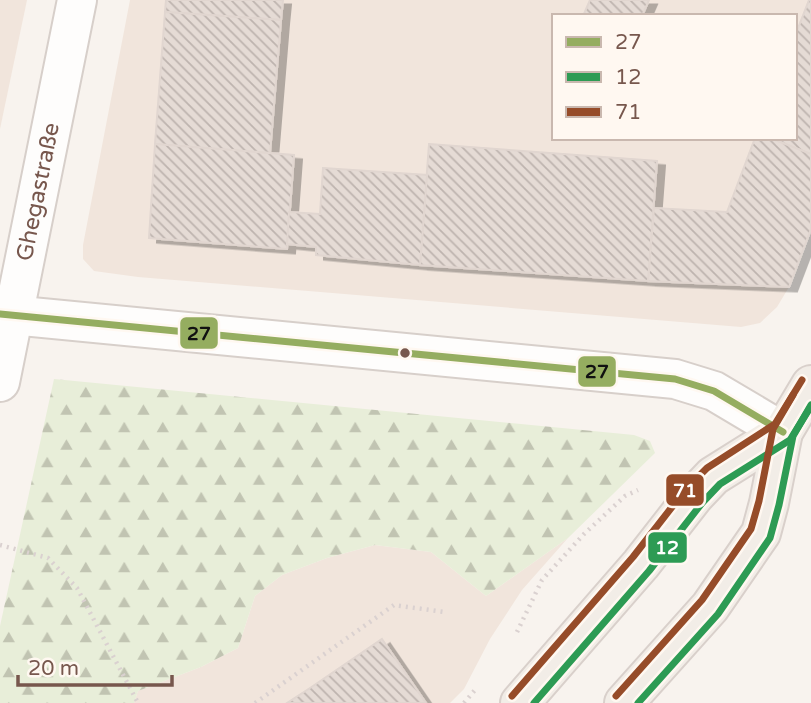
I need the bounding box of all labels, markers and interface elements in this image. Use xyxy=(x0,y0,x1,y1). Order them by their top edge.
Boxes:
legend xyxy=(552,14,797,140)
text: 27 xyxy=(615,30,641,55)
text: 12 xyxy=(615,65,641,90)
text: 71 xyxy=(615,100,641,125)
street label: Ghegastraße xyxy=(11,120,66,263)
line badge: 27 xyxy=(179,316,219,350)
text: 27 xyxy=(187,323,211,345)
unlabelled marker xyxy=(398,346,412,360)
line badge: 27 xyxy=(577,355,617,388)
text: 27 xyxy=(585,361,609,383)
line badge: 71 xyxy=(665,473,705,507)
text: 71 xyxy=(673,480,697,502)
line badge: 12 xyxy=(647,531,688,564)
text: 12 xyxy=(655,537,679,559)
scale bar xyxy=(18,644,172,688)
text: 20 m xyxy=(28,656,79,681)

